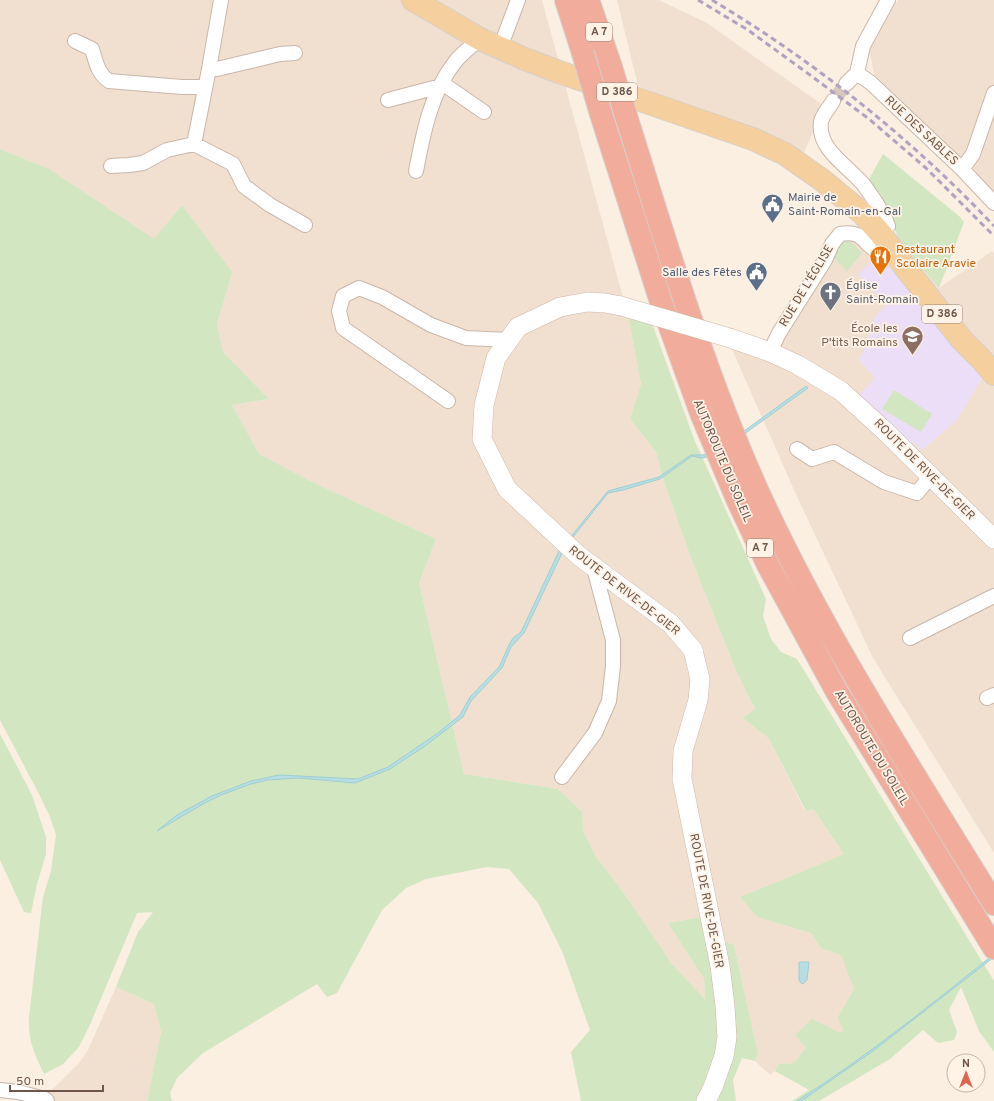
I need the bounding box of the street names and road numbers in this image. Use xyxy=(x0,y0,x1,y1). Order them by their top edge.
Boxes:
road number: A 7 xyxy=(586,23,612,41)
road number: D 386 xyxy=(597,83,637,101)
street label: RUE DES SABLES xyxy=(881,93,961,169)
street label: RUE DE L'ÉGLISE xyxy=(776,242,838,330)
road number: D 386 xyxy=(922,305,962,323)
street label: AUTOROUTE DU SOLEIL xyxy=(689,397,755,525)
street label: ROUTE DE RIVE-DE-GIER xyxy=(870,416,978,524)
road number: A 7 xyxy=(747,539,773,557)
street label: ROUTE DE RIVE-DE-GIER xyxy=(565,542,683,640)
street label: AUTOROUTE DU SOLEIL xyxy=(830,687,912,809)
street label: ROUTE DE RIVE-DE-GIER xyxy=(685,832,727,970)

